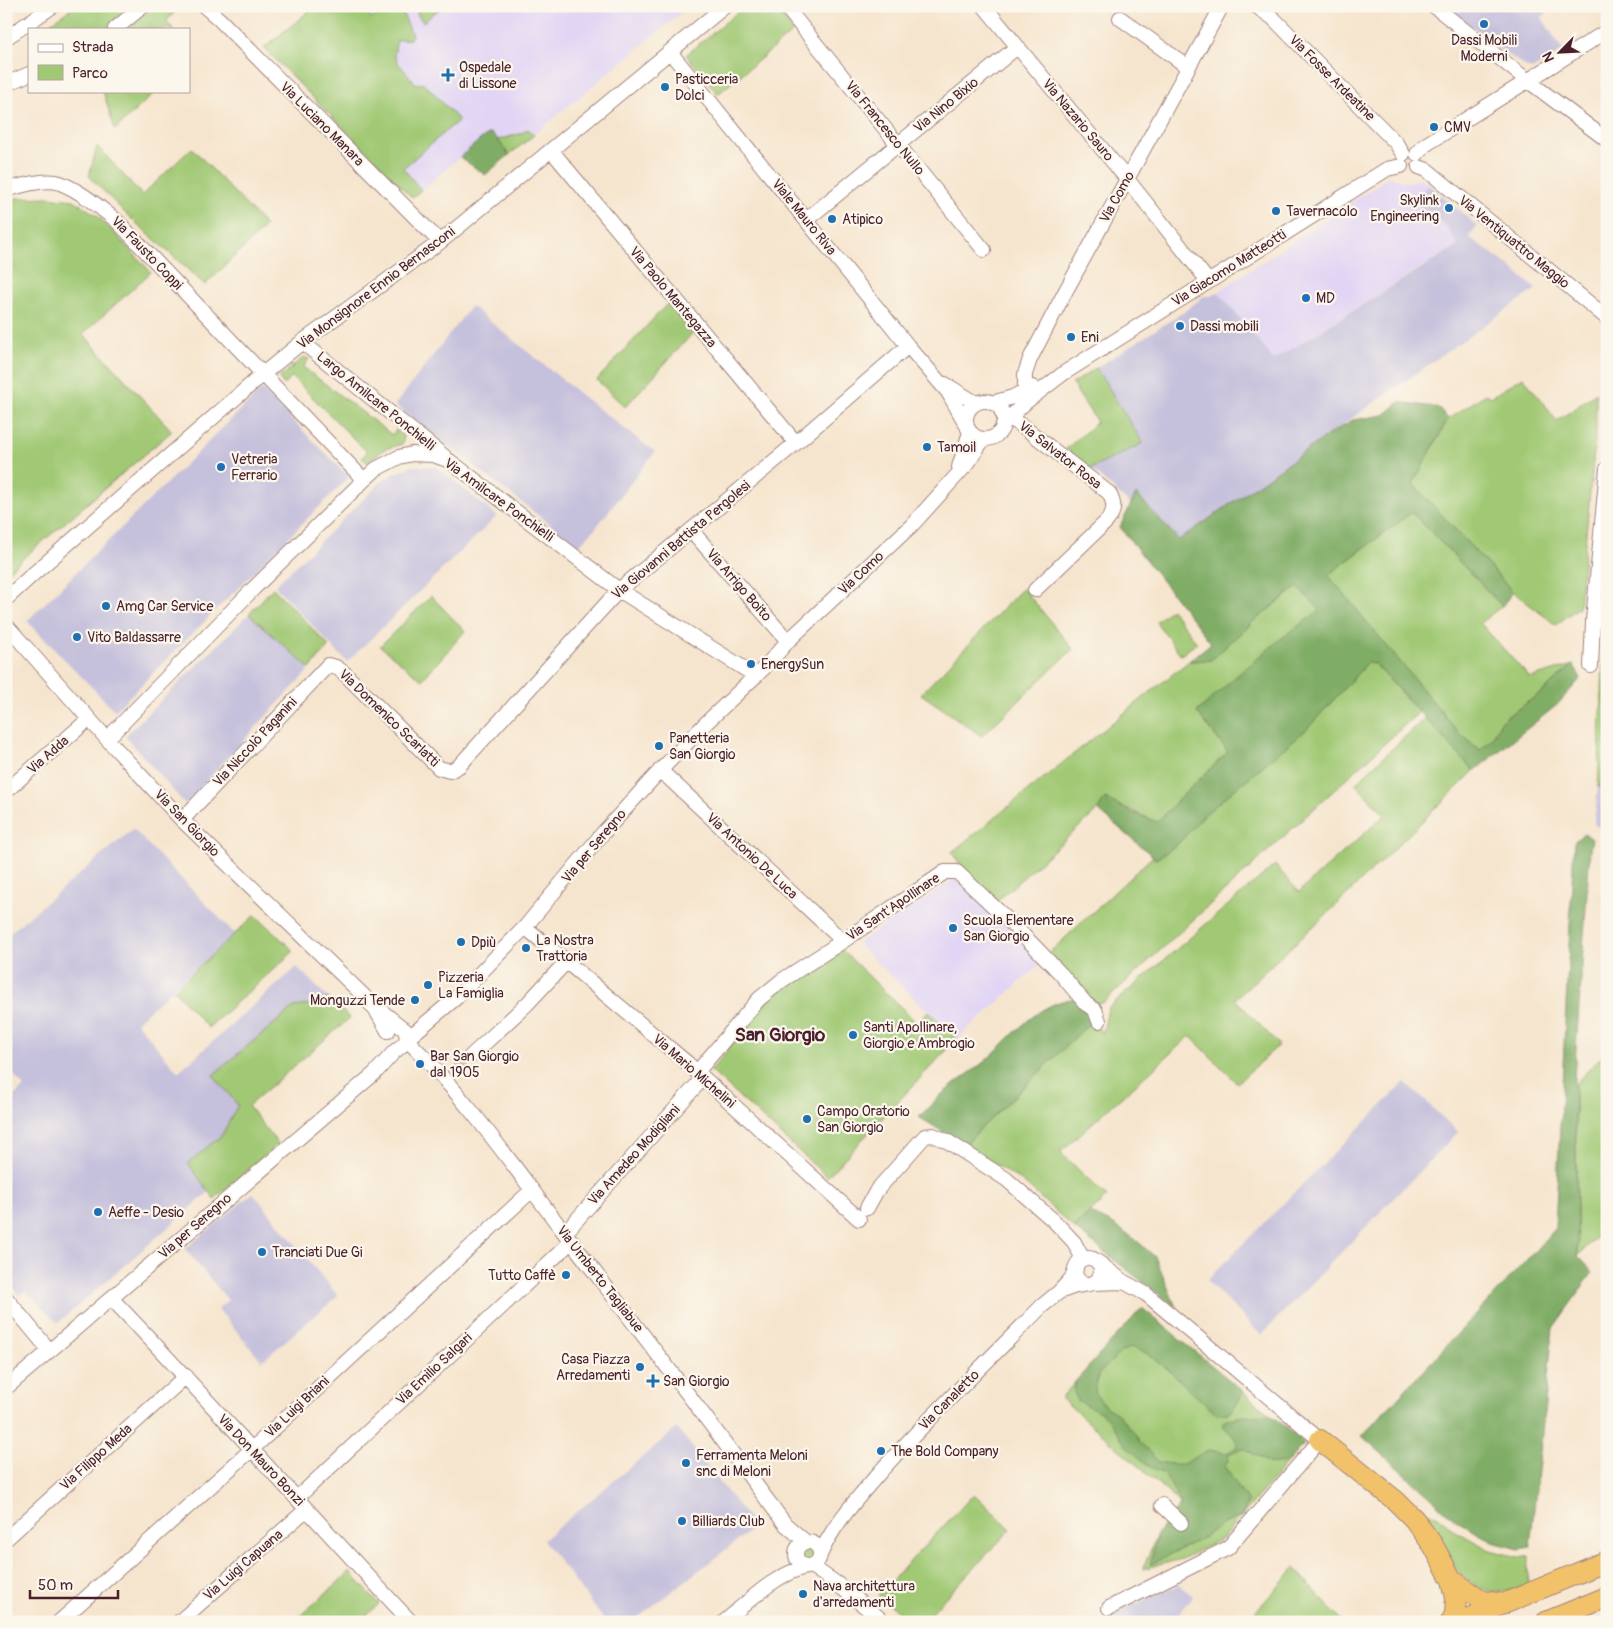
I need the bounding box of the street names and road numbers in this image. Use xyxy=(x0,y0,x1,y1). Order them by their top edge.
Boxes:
street label: Via Fosse Ardeatine xyxy=(1285,31,1379,125)
street label: Via Nino Bixio xyxy=(910,73,982,136)
street label: Via Nazario Sauro xyxy=(1039,75,1118,165)
street label: Via Francesco Nullo xyxy=(842,77,929,179)
street label: Via Luciano Manara xyxy=(276,78,368,170)
street label: Via Como xyxy=(1096,168,1138,226)
street label: Viale Mauro Riva xyxy=(768,175,840,259)
street label: Via Ventiquattro Maggio xyxy=(1455,192,1573,292)
street label: Via Fausto Coppi xyxy=(108,213,187,294)
street label: Via Monsignore Ennio Bernasconi xyxy=(294,223,459,353)
street label: Via Giacomo Matteotti xyxy=(1169,226,1290,310)
street label: Via Paolo Mantegazza xyxy=(626,243,720,351)
street label: Largo Amilcare Ponchielli xyxy=(313,348,439,454)
street label: Via Salvator Rosa xyxy=(1015,417,1105,493)
street label: Via Amilcare Ponchielli xyxy=(441,455,557,546)
street label: Via Giovanni Battista Pergolesi xyxy=(608,477,754,603)
street label: Via Arrigo Boito xyxy=(703,545,775,625)
street label: Via Como xyxy=(835,547,888,598)
street label: Via Domenico Scarlatti xyxy=(335,666,443,771)
street label: Via Niccolò Paganini xyxy=(209,694,301,790)
street label: Via Adda xyxy=(24,732,72,778)
street label: Via San Giorgio xyxy=(151,786,224,861)
street label: Via per Seregno xyxy=(558,805,630,886)
street label: Via Antonio De Luca xyxy=(703,809,801,903)
street label: Via Sant'Apollinare xyxy=(843,869,943,945)
street label: Via Mario Michelini xyxy=(649,1030,739,1112)
street label: Via Amedeo Modigliani xyxy=(584,1101,684,1209)
street label: Via per Seregno xyxy=(155,1189,235,1262)
street label: Via Umberto Tagliabue xyxy=(553,1222,647,1336)
street label: Via Emilio Salgari xyxy=(392,1329,476,1409)
street label: Via Canaletto xyxy=(915,1366,983,1434)
street label: Via Luigi Briani xyxy=(261,1372,333,1441)
street label: Via Don Mauro Bonzi xyxy=(214,1411,308,1510)
street label: Via Filippo Meda xyxy=(56,1420,136,1494)
street label: Via Luigi Capuana xyxy=(200,1526,286,1604)

